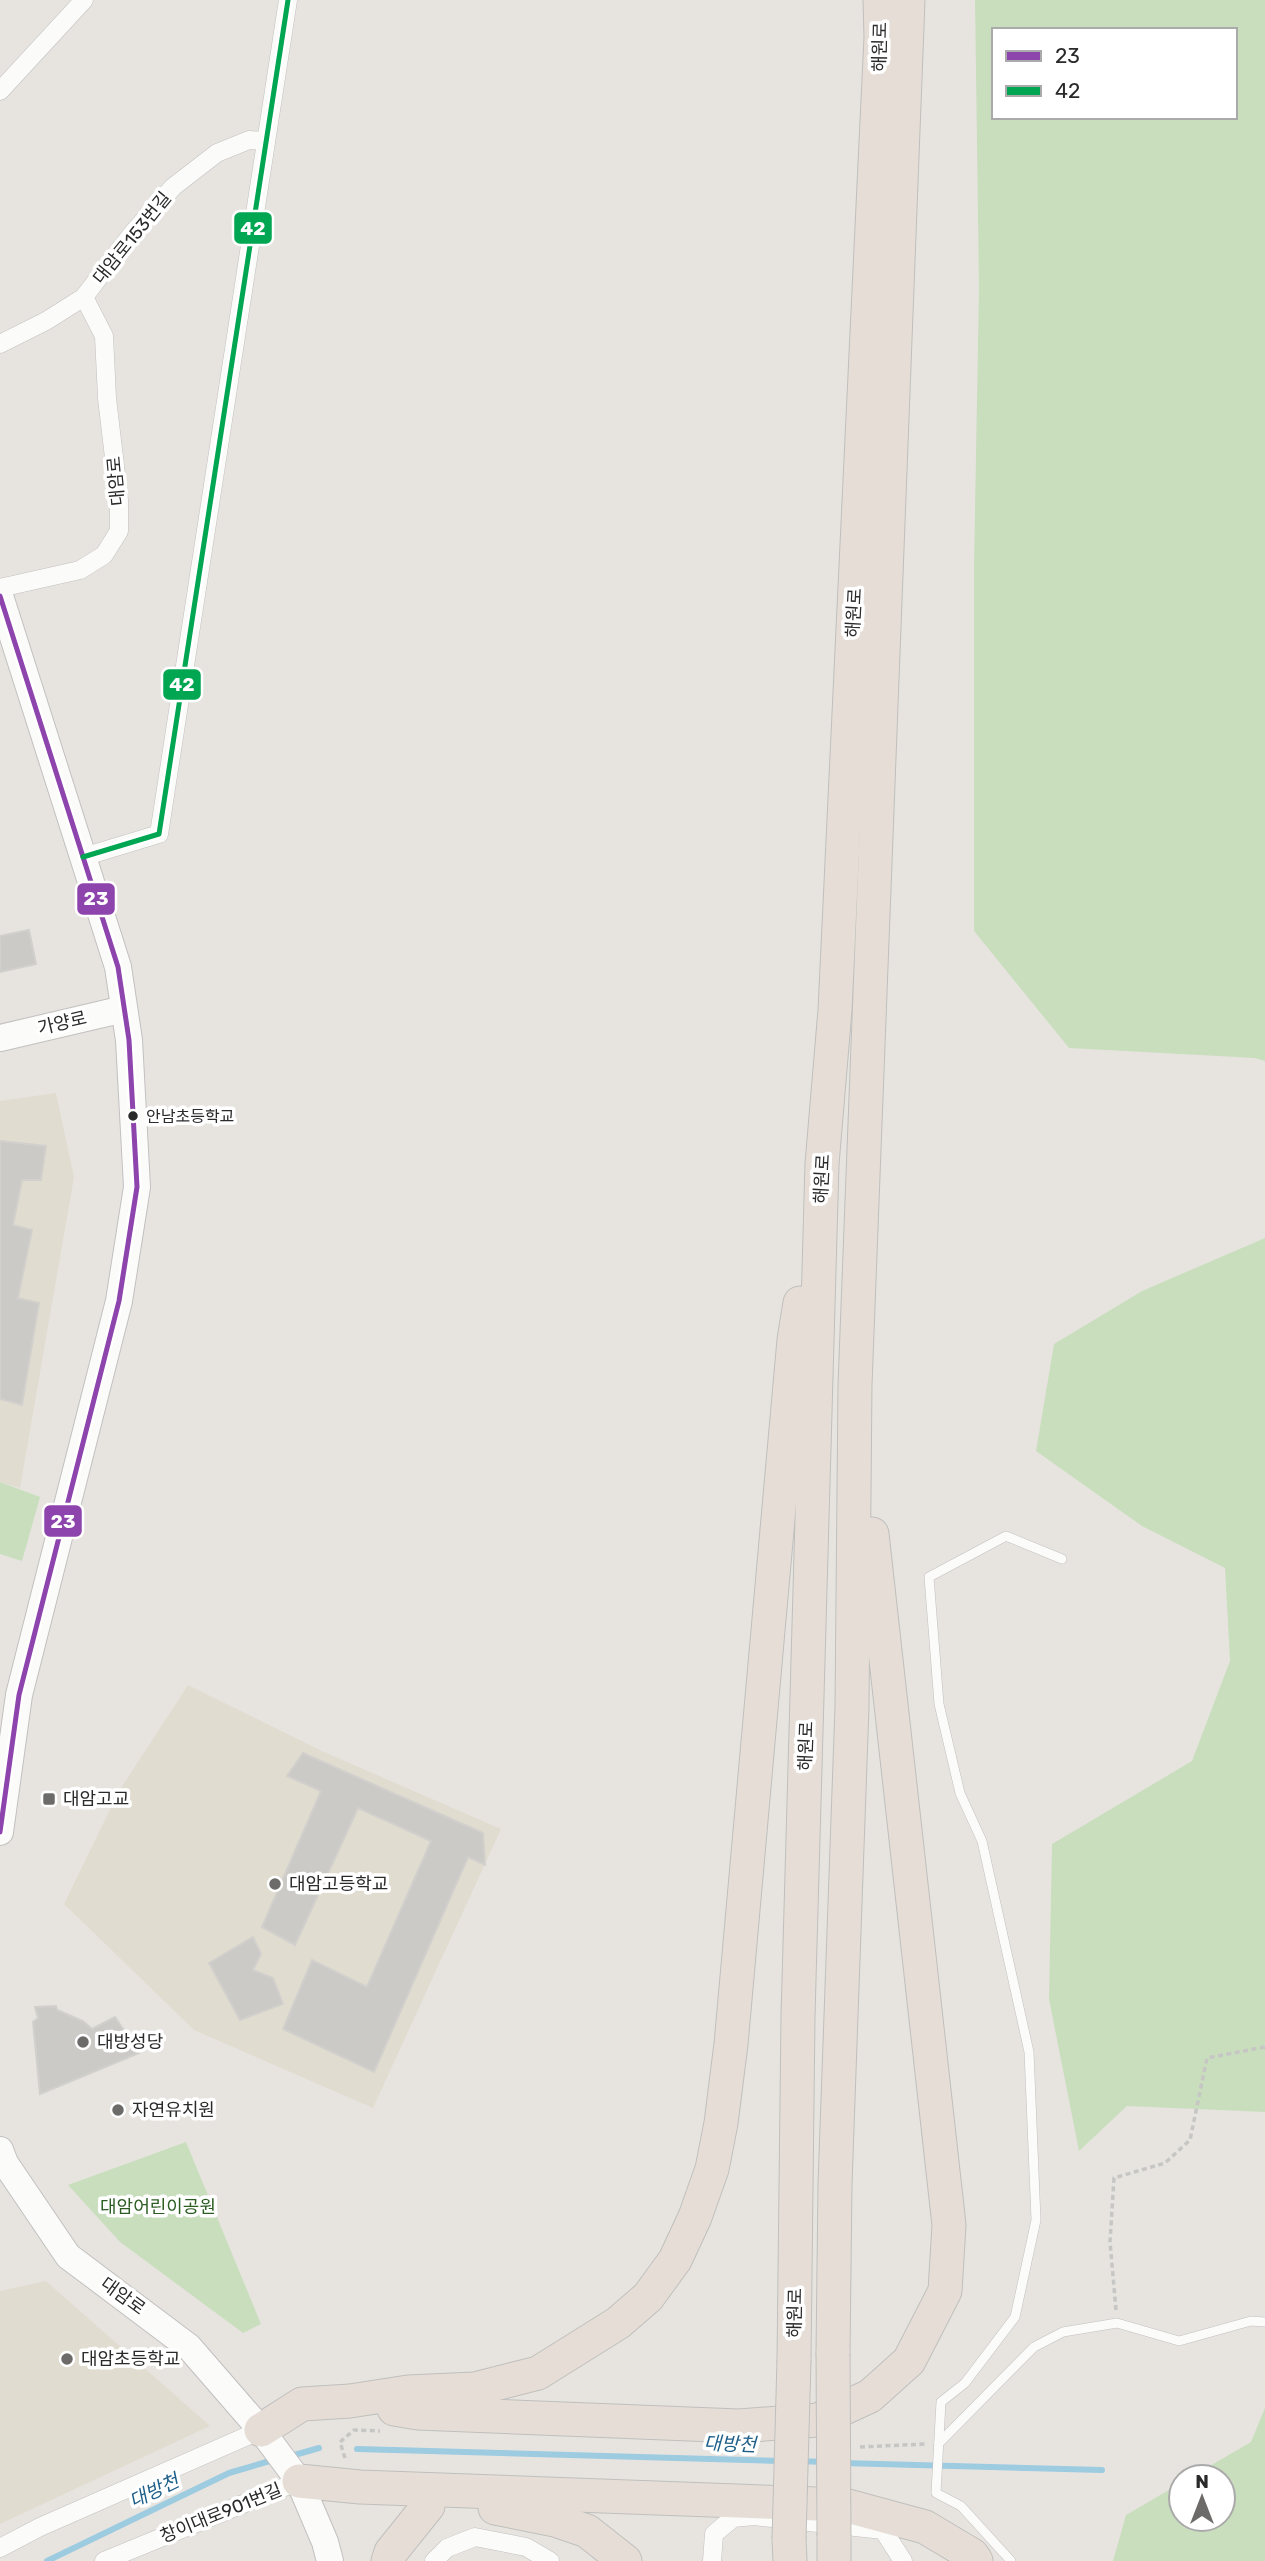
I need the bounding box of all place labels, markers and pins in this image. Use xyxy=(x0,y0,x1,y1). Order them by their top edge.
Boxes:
place label: 안남초등학교 xyxy=(146,1107,234,1126)
marker: 안남초등학교 xyxy=(126,1109,140,1123)
place label: 대암고교 xyxy=(63,1788,129,1810)
marker: 대암고교 xyxy=(41,1791,57,1807)
place label: 대암고등학교 xyxy=(289,1873,388,1895)
marker: 대암고등학교 xyxy=(267,1876,283,1892)
place label: 대방성당 xyxy=(97,2031,163,2053)
marker: 대방성당 xyxy=(75,2034,91,2050)
place label: 자연유치원 xyxy=(132,2099,215,2121)
marker: 자연유치원 xyxy=(110,2102,126,2118)
place label: 대암초등학교 xyxy=(81,2348,180,2370)
marker: 대암초등학교 xyxy=(59,2351,75,2367)

